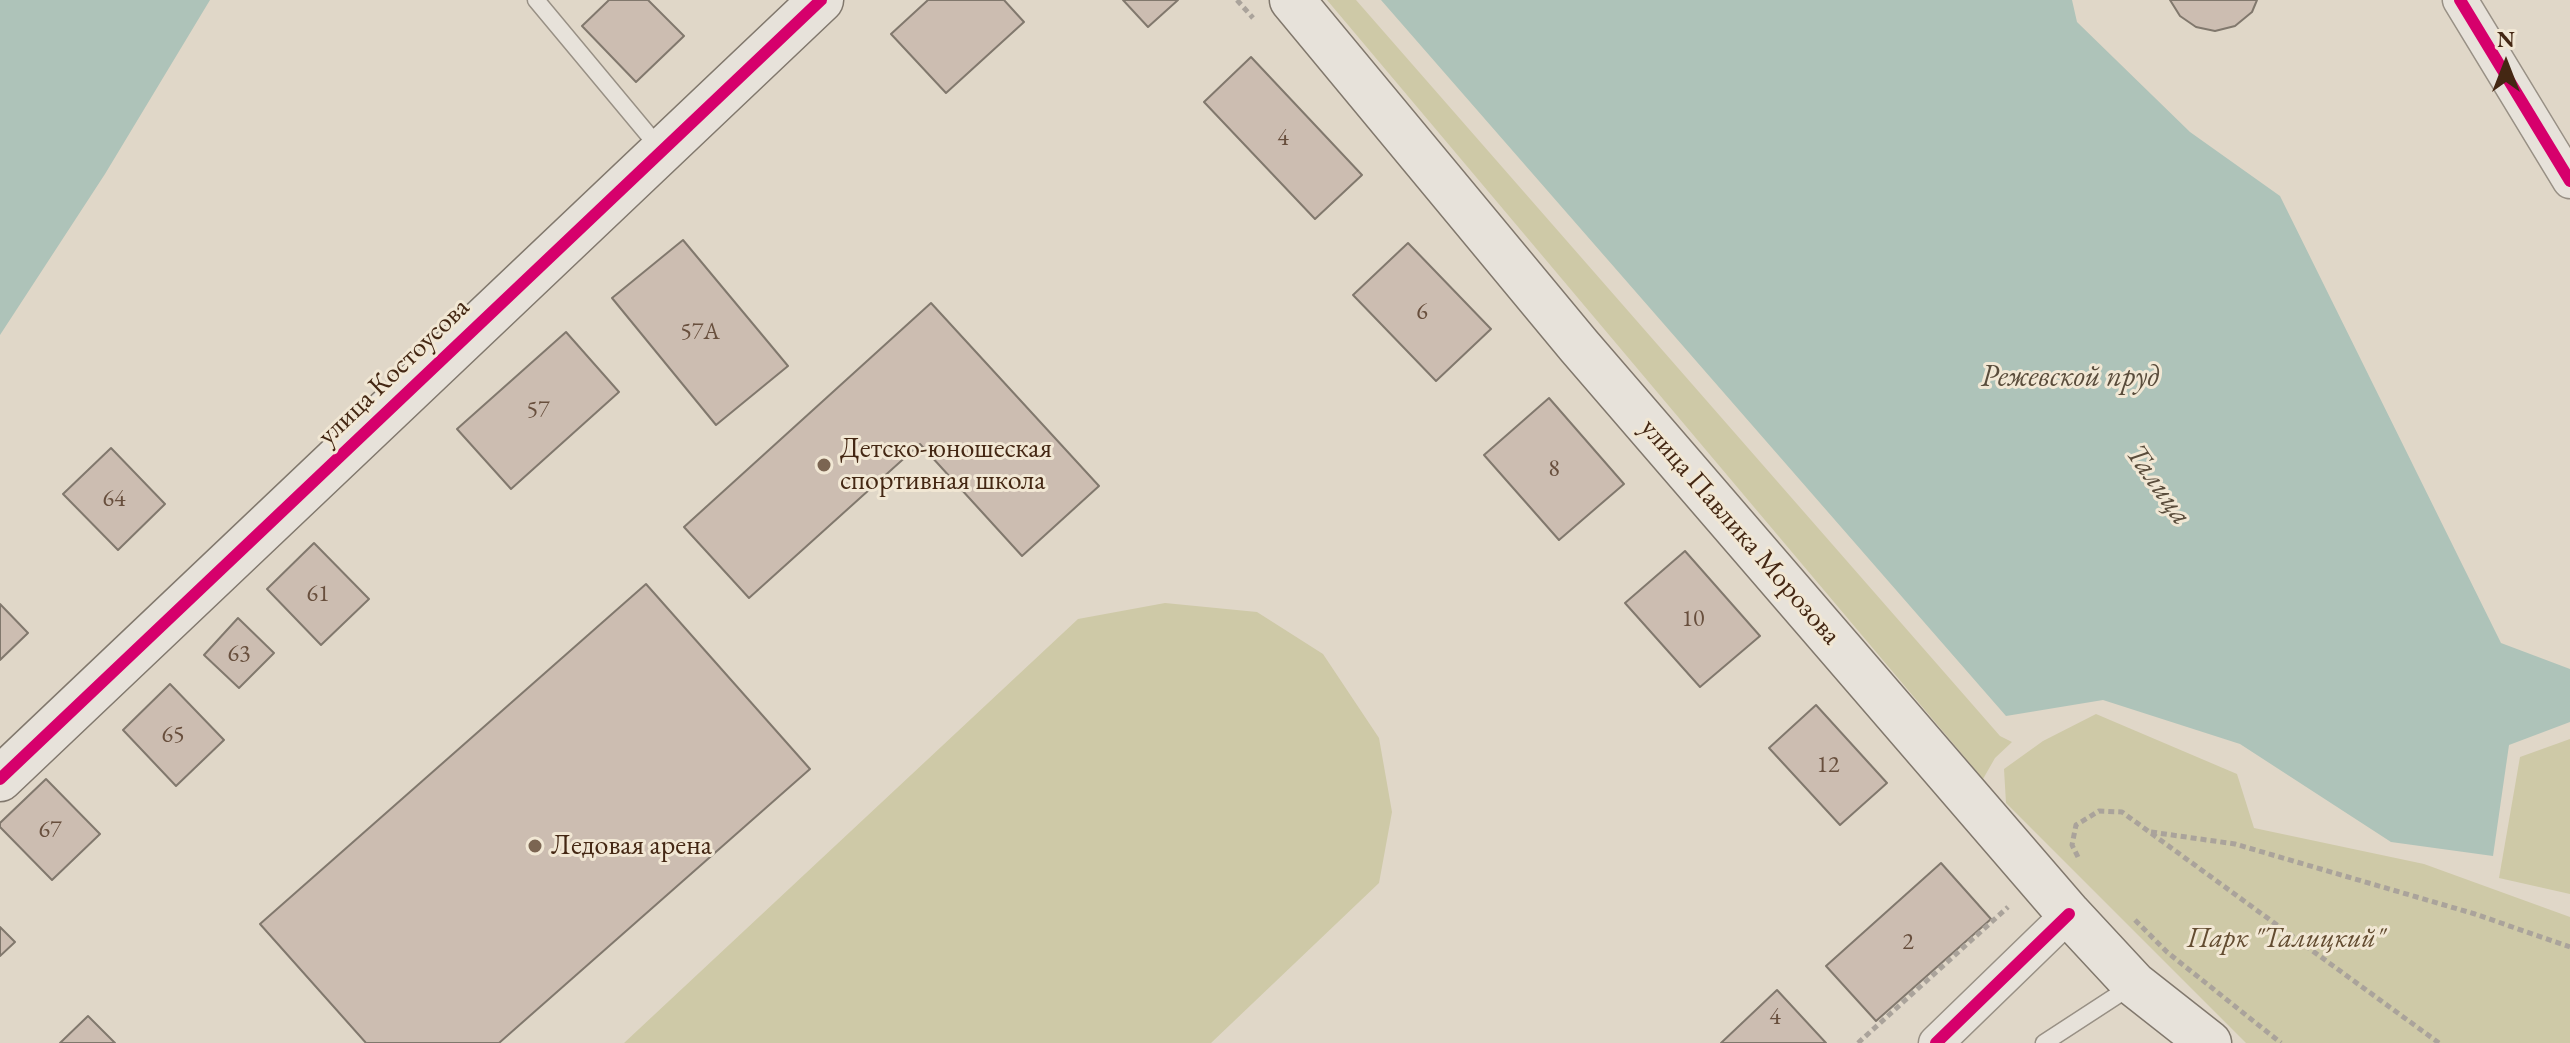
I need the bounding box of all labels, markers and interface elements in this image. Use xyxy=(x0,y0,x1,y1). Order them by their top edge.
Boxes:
north arrow xyxy=(2466,24,2546,104)
text: N xyxy=(2497,25,2515,54)
house number: 4 xyxy=(1277,124,1289,152)
street label: улица Костоусова xyxy=(311,291,477,453)
house number: 6 xyxy=(1416,298,1428,326)
house number: 57А xyxy=(680,318,720,346)
water label: Режевской пруд xyxy=(1981,360,2159,396)
house number: 57 xyxy=(526,396,550,424)
street label: улица Павлика Морозова xyxy=(1633,412,1847,652)
place label: Детско-юношеская спортивная школа xyxy=(840,432,1052,498)
water label: Талица xyxy=(2117,437,2199,533)
house number: 8 xyxy=(1548,455,1560,483)
marker: Детско-юношеская спортивная школа xyxy=(815,456,833,474)
house number: 64 xyxy=(102,485,126,513)
house number: 61 xyxy=(306,580,330,608)
house number: 10 xyxy=(1681,605,1705,633)
house number: 63 xyxy=(227,640,251,668)
house number: 65 xyxy=(161,721,185,749)
house number: 12 xyxy=(1816,751,1840,779)
house number: 67 xyxy=(38,816,62,844)
place label: Ледовая арена xyxy=(551,829,712,863)
marker: Ледовая арена xyxy=(526,837,544,855)
park label: Парк "Талицкий" xyxy=(2187,922,2385,956)
house number: 2 xyxy=(1902,928,1914,956)
house number: 4 xyxy=(1769,1003,1781,1031)

